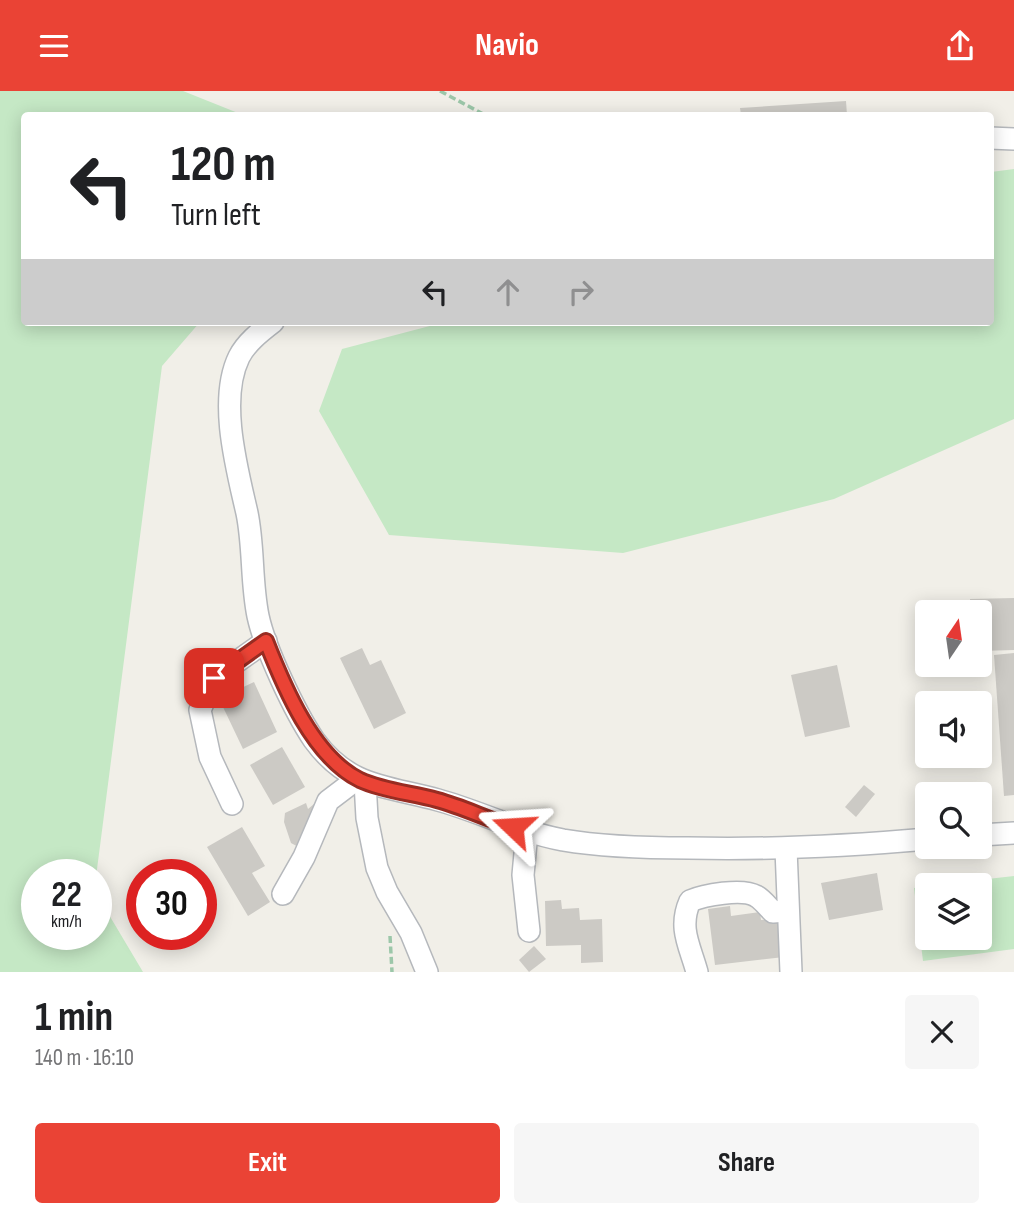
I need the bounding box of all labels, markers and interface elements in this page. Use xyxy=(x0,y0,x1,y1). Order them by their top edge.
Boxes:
text: Navio xyxy=(475,26,539,65)
icon: menu xyxy=(35,27,73,65)
icon: share xyxy=(941,27,979,65)
text: 120 m xyxy=(171,136,276,195)
icon: left xyxy=(56,140,147,231)
text: Turn left xyxy=(171,196,261,235)
icon: left xyxy=(416,273,454,311)
icon: ahead xyxy=(489,273,527,311)
icon: right xyxy=(562,273,600,311)
north arrow xyxy=(915,600,992,677)
map controls xyxy=(915,600,992,950)
pin xyxy=(184,648,244,708)
icon: arrive xyxy=(195,659,233,697)
button: sound xyxy=(915,691,992,768)
button: search xyxy=(915,782,992,859)
position arrow xyxy=(476,790,550,864)
speed limit sign: 30 xyxy=(126,859,217,950)
button: layers xyxy=(915,873,992,950)
text: 22 xyxy=(51,874,82,917)
text: km/h xyxy=(51,911,82,932)
text: 1 min xyxy=(35,992,113,1043)
button: close xyxy=(905,995,979,1069)
text: 140 m · 16:10 xyxy=(35,1044,134,1072)
button: Exit xyxy=(35,1123,500,1203)
button: Share xyxy=(514,1123,979,1203)

